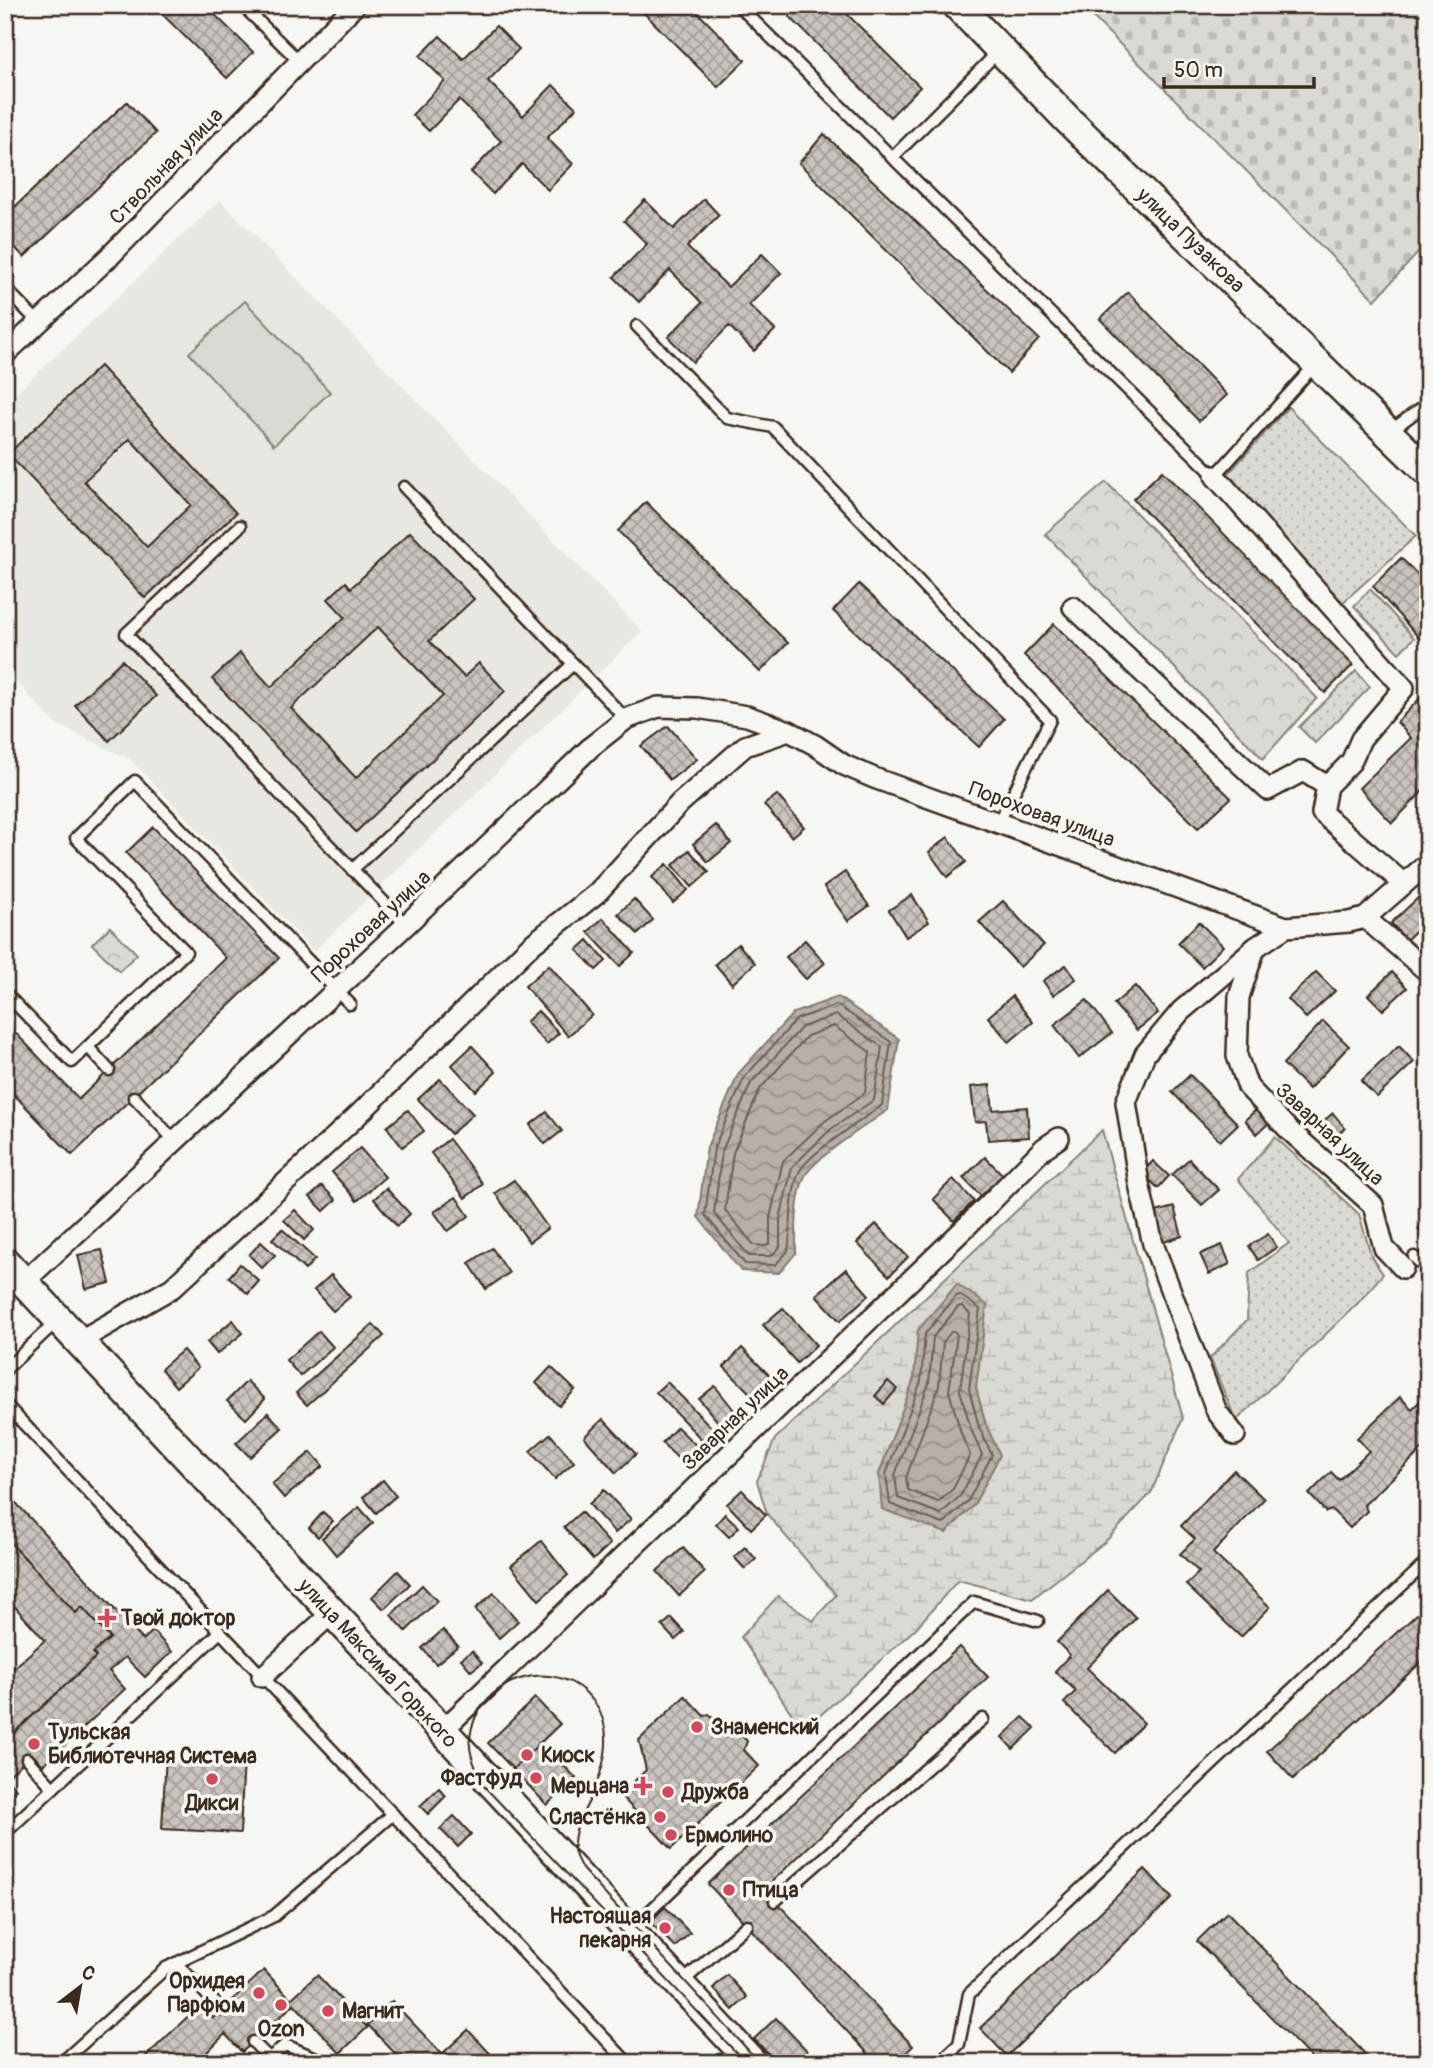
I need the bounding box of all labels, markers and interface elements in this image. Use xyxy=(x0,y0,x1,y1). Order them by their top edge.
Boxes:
scale bar xyxy=(1164,46,1314,90)
text: 50 m xyxy=(1174,57,1223,84)
street label: Ствольная улица xyxy=(104,102,229,231)
street label: улица Пузакова xyxy=(1130,181,1251,299)
street label: Пороховая улица xyxy=(965,776,1119,853)
street label: Пороховая улица xyxy=(306,864,437,989)
street label: Заварная улица xyxy=(1269,1077,1390,1192)
street label: Заварная улица xyxy=(676,1360,795,1476)
street label: улица Максима Горького xyxy=(291,1572,463,1754)
place label: Твой доктор xyxy=(120,1605,235,1632)
marker: Твой доктор xyxy=(99,1610,115,1626)
place label: Знаменский xyxy=(711,1714,819,1741)
place label: Тульская Библиотечная Система xyxy=(47,1719,257,1770)
marker: Знаменский xyxy=(689,1719,705,1735)
marker: Тульская Библиотечная Система xyxy=(26,1736,42,1752)
place label: Киоск xyxy=(541,1742,595,1769)
marker: Киоск xyxy=(519,1747,535,1763)
place label: Фастфуд xyxy=(440,1765,522,1792)
marker: Фастфуд xyxy=(528,1770,544,1786)
marker: Дикси xyxy=(204,1771,220,1787)
place label: Мерцана xyxy=(550,1773,629,1800)
marker: Мерцана xyxy=(635,1778,651,1794)
place label: Дружба xyxy=(680,1779,749,1806)
marker: Дружба xyxy=(660,1784,676,1800)
place label: Дикси xyxy=(184,1790,239,1817)
place label: Сластёнка xyxy=(549,1804,646,1831)
marker: Сластёнка xyxy=(652,1809,668,1825)
place label: Ермолино xyxy=(685,1822,774,1849)
marker: Ермолино xyxy=(663,1827,679,1843)
place label: Птица xyxy=(743,1877,799,1904)
marker: Птица xyxy=(721,1882,737,1898)
place label: Настоящая пекарня xyxy=(549,1903,651,1954)
marker: Настоящая пекарня xyxy=(657,1920,673,1936)
north arrow xyxy=(46,1952,116,2022)
text: С xyxy=(77,1960,100,1987)
place label: Орхидея Парфюм xyxy=(168,1968,245,2019)
marker: Орхидея Парфюм xyxy=(251,1985,267,2001)
marker: Ozon xyxy=(273,1997,289,2013)
place label: Магнит xyxy=(342,1998,405,2025)
marker: Магнит xyxy=(320,2003,336,2019)
place label: Ozon xyxy=(257,2016,305,2043)

